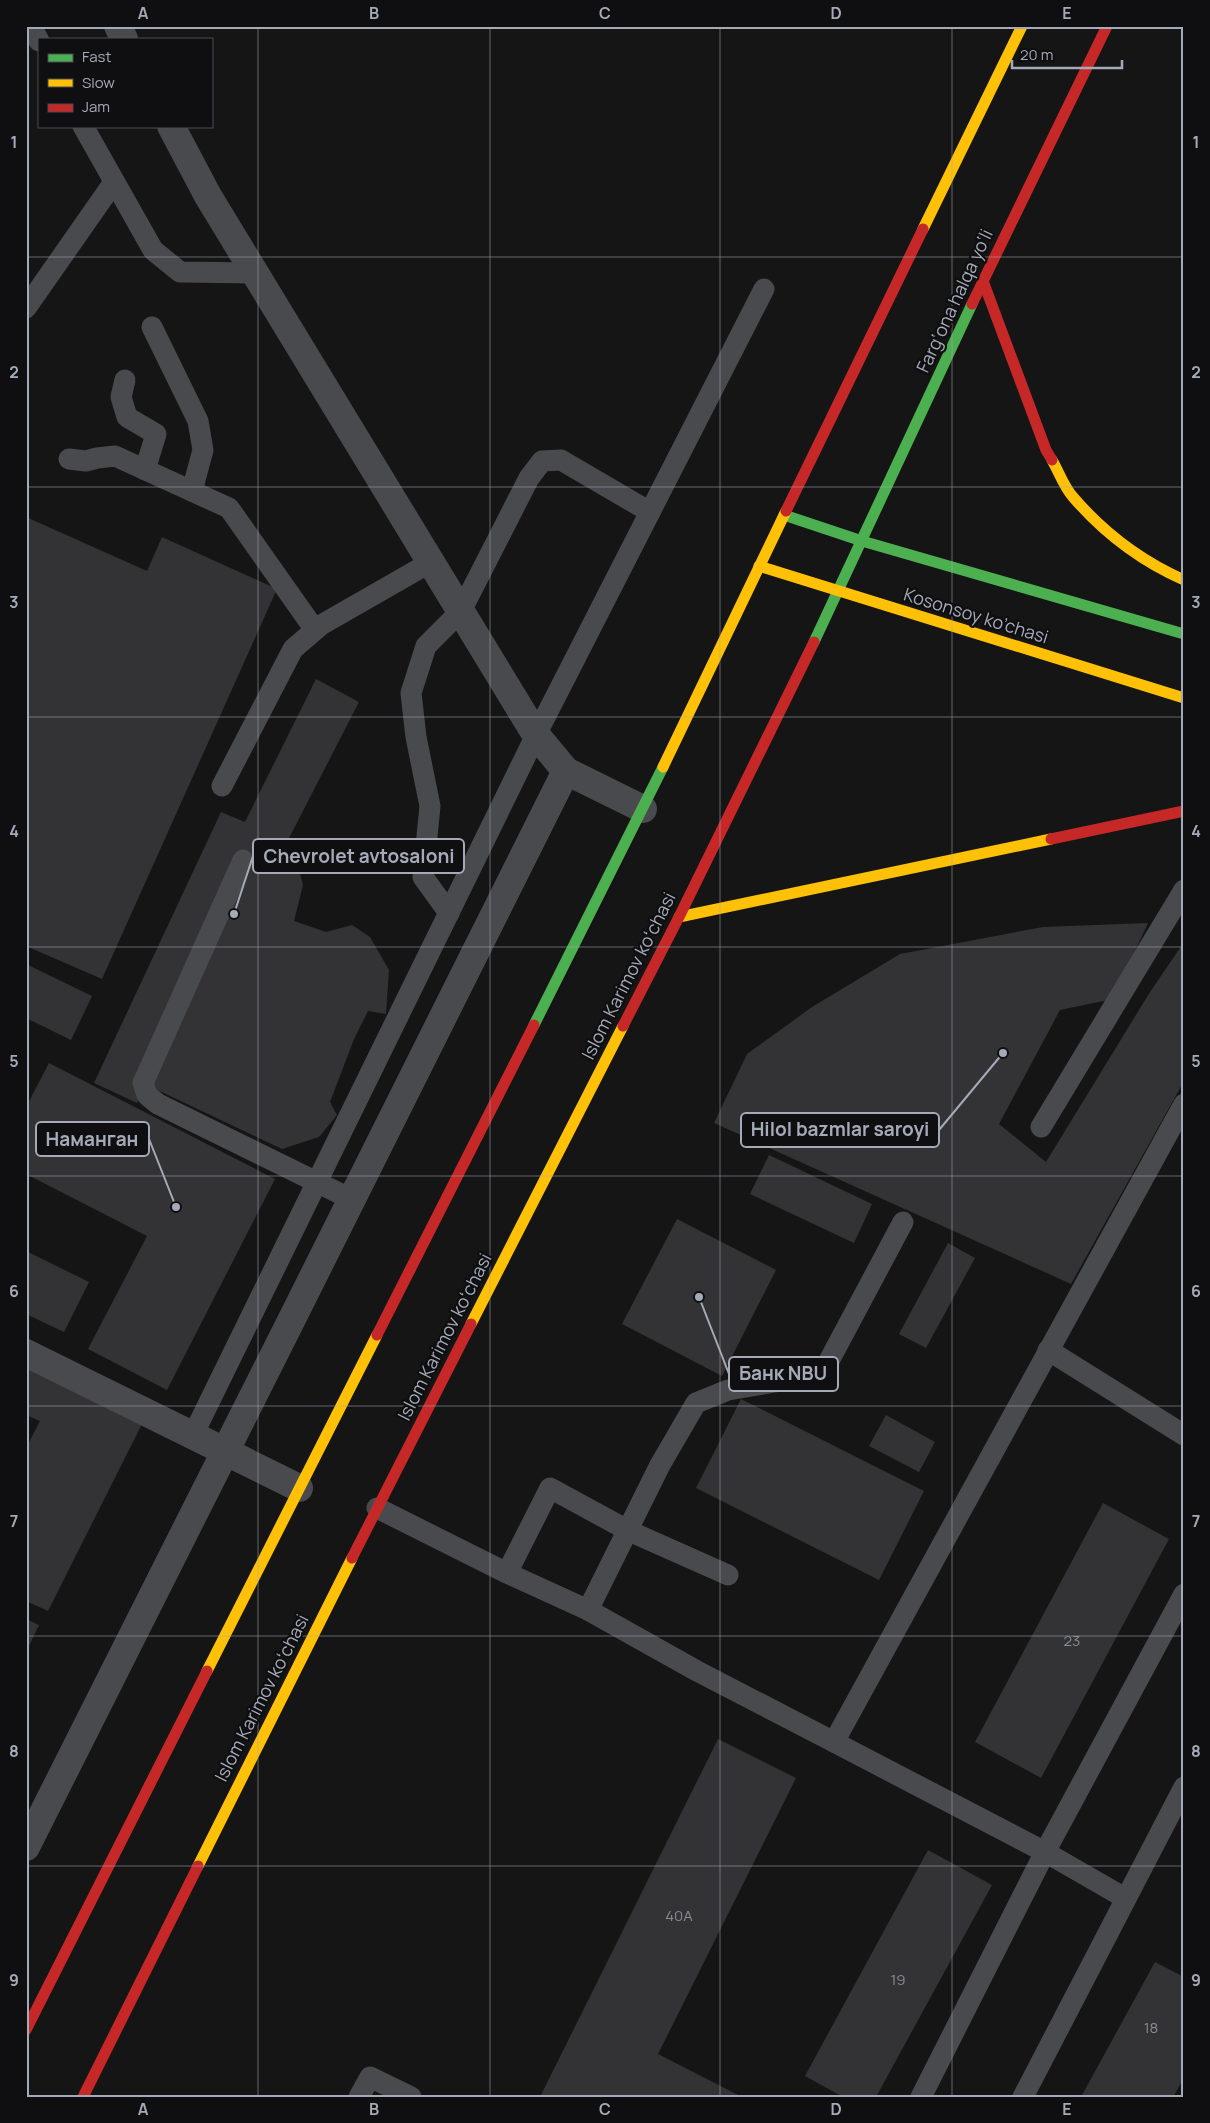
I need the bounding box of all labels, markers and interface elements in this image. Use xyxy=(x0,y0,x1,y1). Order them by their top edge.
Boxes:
text: A xyxy=(138,2,149,24)
text: B xyxy=(369,2,379,24)
text: C xyxy=(599,2,611,24)
text: D xyxy=(830,2,842,24)
text: E xyxy=(1062,2,1072,24)
legend xyxy=(38,38,212,128)
scale bar xyxy=(1012,38,1122,70)
text: 20 m xyxy=(1020,44,1053,65)
text: Fast xyxy=(82,46,111,67)
text: Slow xyxy=(82,72,115,93)
text: Jam xyxy=(82,96,110,117)
text: 1 xyxy=(10,131,18,153)
text: 1 xyxy=(1192,131,1200,153)
street label: Farg‘ona halqa yo‘li xyxy=(910,225,998,376)
text: 2 xyxy=(9,361,19,383)
text: 2 xyxy=(1191,361,1201,383)
street label: Kosonsoy ko’chasi xyxy=(901,582,1052,648)
text: 3 xyxy=(9,591,19,613)
text: 3 xyxy=(1191,591,1201,613)
text: 4 xyxy=(9,820,19,842)
text: 4 xyxy=(1191,820,1201,842)
callout: Chevrolet avtosaloni xyxy=(253,839,464,873)
text: Chevrolet avtosaloni xyxy=(263,843,455,869)
street label: Islom Karimov koʻchasi xyxy=(575,888,681,1063)
text: 5 xyxy=(9,1050,19,1072)
text: 5 xyxy=(1191,1050,1201,1072)
callout: Hilol bazmlar saroyi xyxy=(741,1113,939,1147)
text: Hilol bazmlar saroyi xyxy=(751,1116,929,1142)
callout: Наманган xyxy=(36,1122,149,1156)
text: Наманган xyxy=(46,1126,138,1152)
street label: Islom Karimov koʻchasi xyxy=(391,1249,497,1424)
text: 6 xyxy=(9,1280,19,1302)
text: 6 xyxy=(1191,1280,1201,1302)
callout: Банк NBU xyxy=(729,1357,838,1391)
text: Банк NBU xyxy=(739,1360,827,1386)
text: 7 xyxy=(10,1510,18,1532)
text: 7 xyxy=(1192,1510,1200,1532)
street label: Islom Karimov koʻchasi xyxy=(208,1610,314,1785)
house number: 23 xyxy=(1064,1630,1080,1651)
text: 8 xyxy=(9,1740,19,1762)
text: 8 xyxy=(1191,1740,1201,1762)
house number: 40A xyxy=(665,1905,693,1926)
text: 9 xyxy=(9,1969,19,1991)
house number: 19 xyxy=(890,1969,906,1990)
text: 9 xyxy=(1191,1969,1201,1991)
house number: 18 xyxy=(1144,2017,1158,2038)
text: A xyxy=(138,2098,149,2120)
text: B xyxy=(369,2098,379,2120)
text: C xyxy=(599,2098,611,2120)
text: D xyxy=(830,2098,842,2120)
text: E xyxy=(1062,2098,1072,2120)

